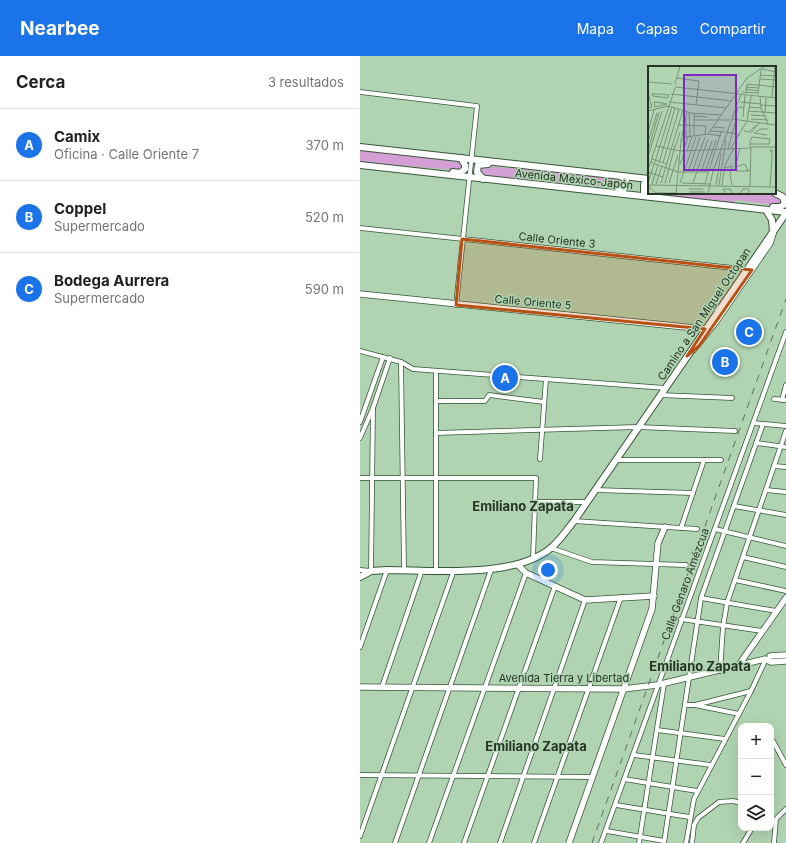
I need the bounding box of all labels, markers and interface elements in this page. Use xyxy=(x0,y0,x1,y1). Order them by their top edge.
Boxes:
text: Nearbee xyxy=(20,17,100,40)
text: Mapa xyxy=(577,20,614,37)
text: Capas xyxy=(636,20,678,37)
text: Compartir xyxy=(700,20,766,37)
inset map xyxy=(648,66,776,194)
text: Cerca xyxy=(16,72,65,92)
text: 3 resultados xyxy=(268,74,344,90)
text: Camix xyxy=(54,127,100,146)
text: A xyxy=(24,137,34,153)
text: 370 m xyxy=(306,137,344,153)
text: Oficina · Calle Oriente 7 xyxy=(54,146,199,162)
street label: Avenida México-Japón xyxy=(514,166,634,192)
text: Coppel xyxy=(54,199,106,218)
text: B xyxy=(25,209,33,225)
text: 520 m xyxy=(305,209,344,225)
text: Supermercado xyxy=(54,218,145,234)
street label: Calle Oriente 3 xyxy=(518,229,596,251)
street label: Camino a San Miguel Octopan xyxy=(655,245,753,383)
text: Bodega Aurrera xyxy=(54,271,169,290)
text: C xyxy=(24,281,34,297)
text: 590 m xyxy=(305,281,344,297)
text: Supermercado xyxy=(54,290,145,306)
street label: Calle Oriente 5 xyxy=(494,292,572,312)
pin: C xyxy=(736,317,762,347)
pin: B xyxy=(712,347,738,377)
pin: A xyxy=(492,363,518,393)
district label: Emiliano Zapata xyxy=(472,498,574,514)
street label: Calle Genaro Amézcua xyxy=(658,526,712,642)
your location xyxy=(538,560,558,580)
district label: Emiliano Zapata xyxy=(649,658,751,674)
street label: Avenida Tierra y Libertad xyxy=(499,671,629,685)
map controls xyxy=(738,723,774,831)
button: + xyxy=(738,723,774,759)
district label: Emiliano Zapata xyxy=(485,738,587,754)
button: − xyxy=(738,759,774,795)
button: layers xyxy=(738,795,774,831)

